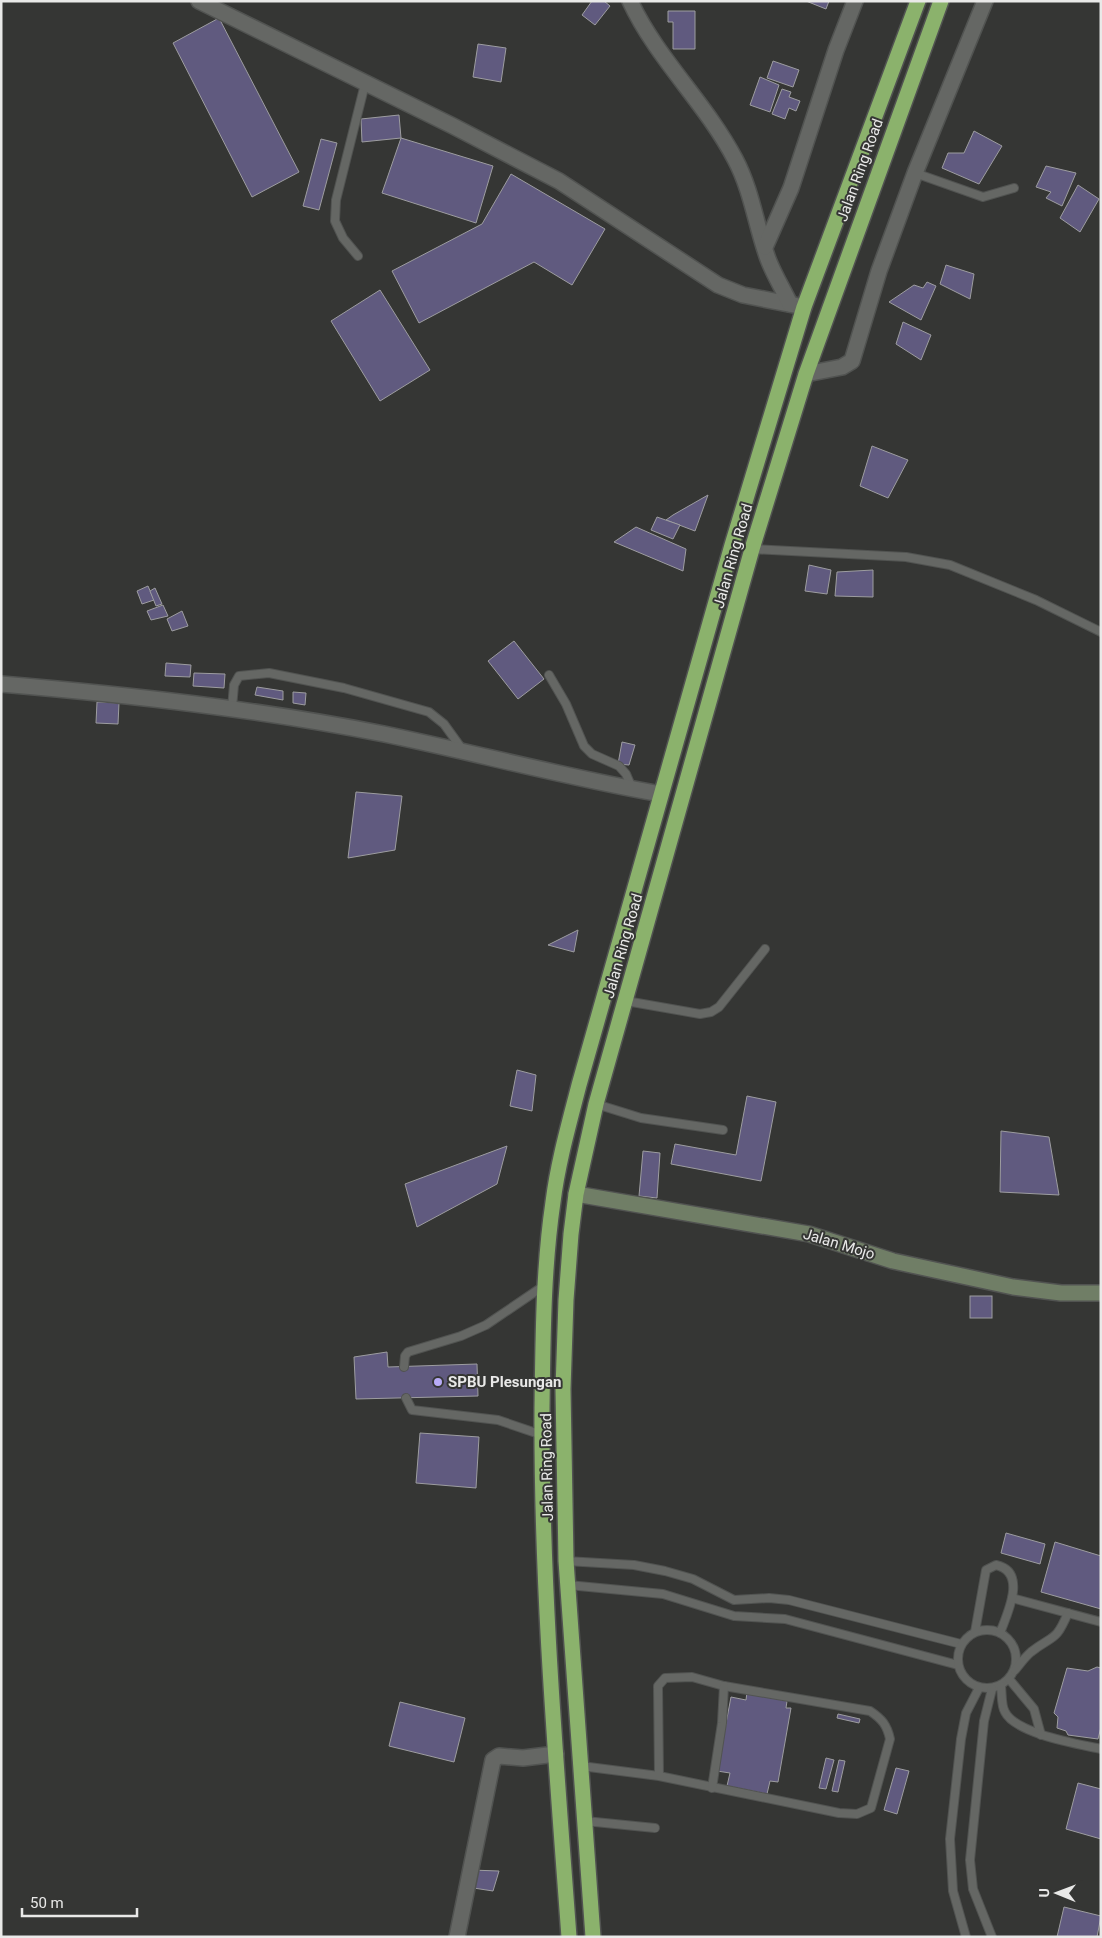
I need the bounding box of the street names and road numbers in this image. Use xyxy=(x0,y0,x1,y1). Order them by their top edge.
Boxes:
street label: Jalan Ring Road xyxy=(833,116,887,224)
street label: Jalan Ring Road xyxy=(709,502,757,610)
street label: Jalan Ring Road xyxy=(599,892,647,1000)
street label: Jalan Mojo xyxy=(801,1225,877,1263)
street label: Jalan Ring Road xyxy=(537,1413,557,1521)

